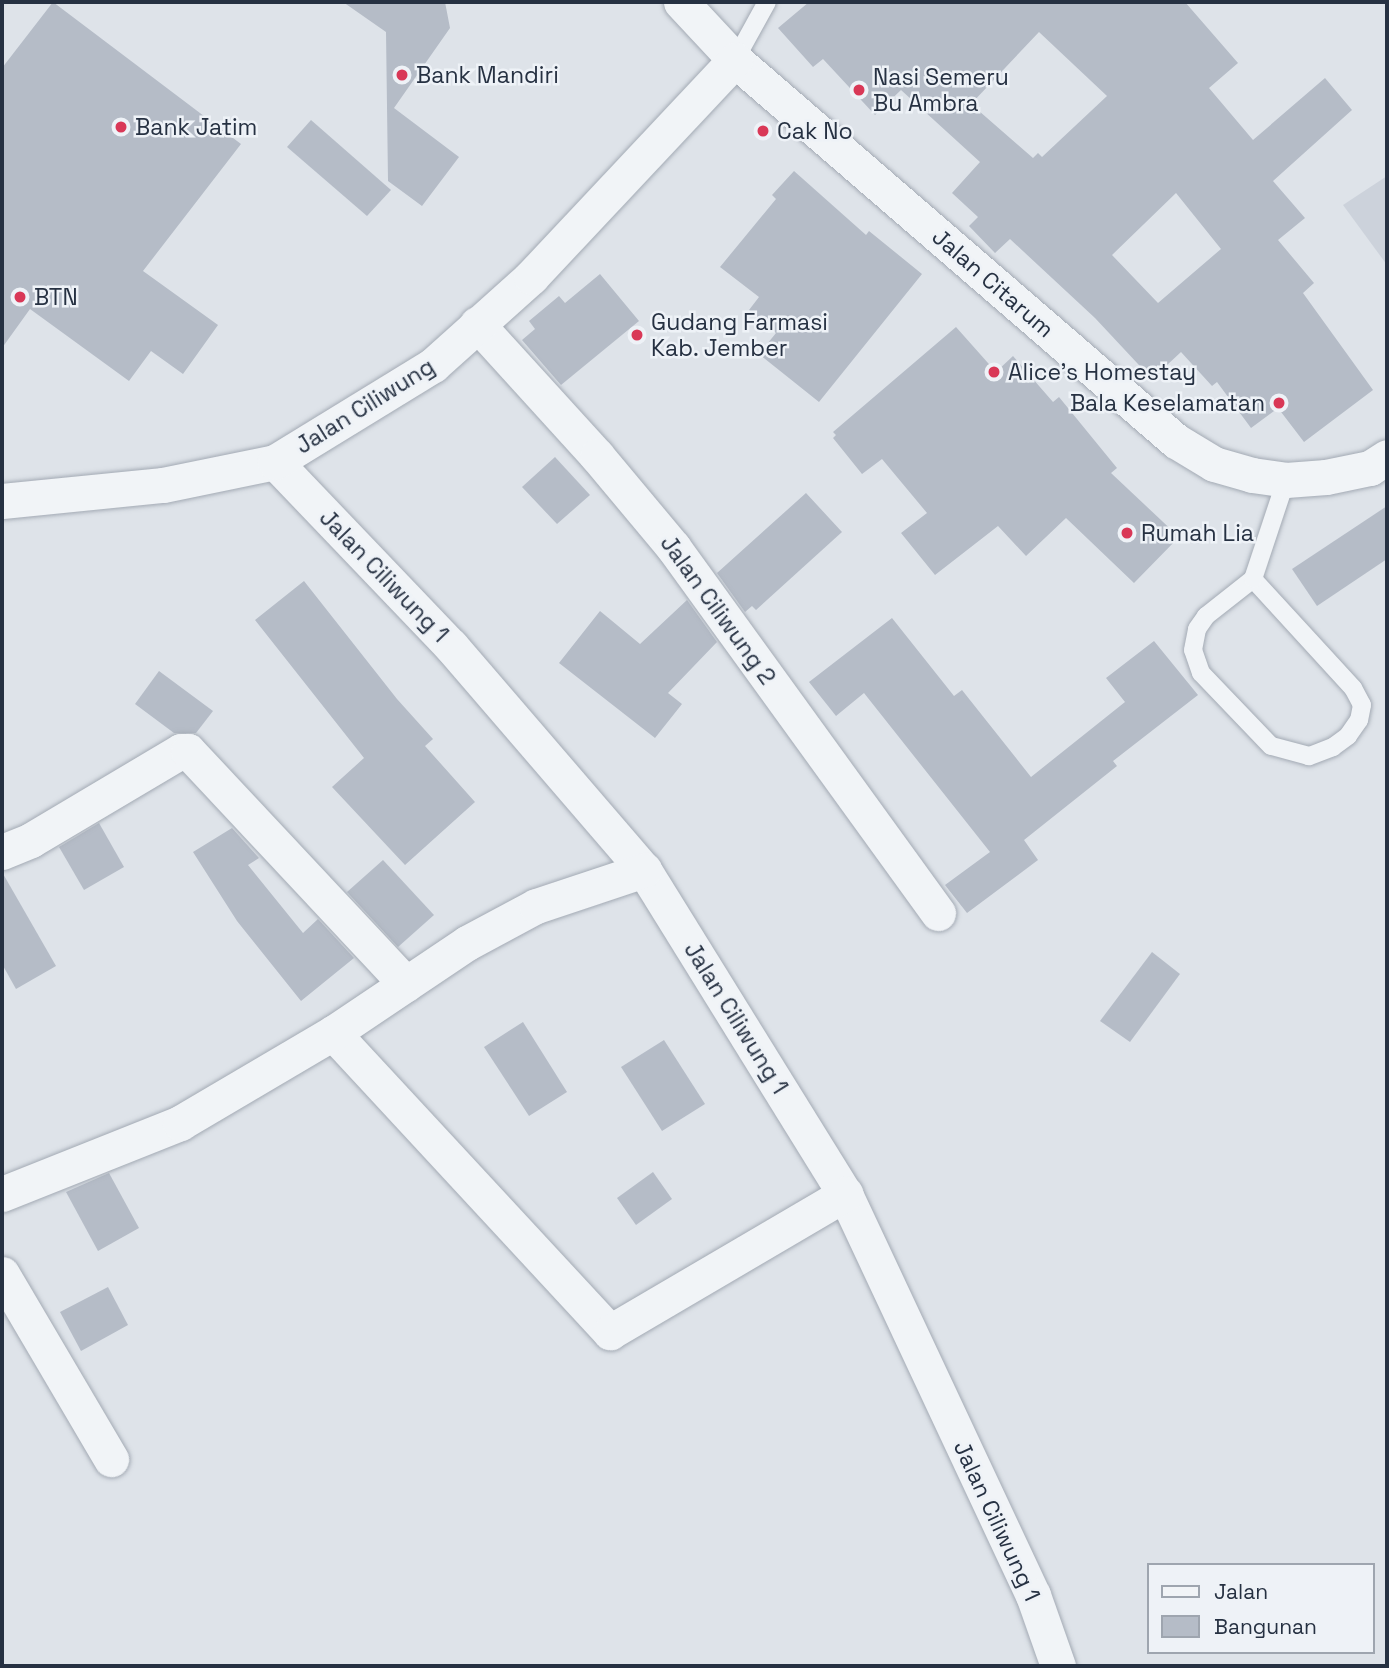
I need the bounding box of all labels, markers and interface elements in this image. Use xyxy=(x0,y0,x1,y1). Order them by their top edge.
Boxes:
place label: Bank Mandiri xyxy=(416,61,559,89)
place label: Nasi Semeru Bu Ambra xyxy=(873,63,1009,117)
marker: Bank Mandiri xyxy=(394,67,410,83)
marker: Nasi Semeru Bu Ambra xyxy=(851,82,867,98)
place label: Bank Jatim xyxy=(135,113,257,141)
place label: Cak No xyxy=(777,117,853,145)
marker: Bank Jatim xyxy=(113,119,129,135)
marker: Cak No xyxy=(755,123,771,139)
street label: Jalan Citarum xyxy=(927,223,1059,343)
place label: BTN xyxy=(34,283,78,311)
marker: BTN xyxy=(12,289,28,305)
place label: Gudang Farmasi Kab. Jember xyxy=(651,308,828,362)
marker: Gudang Farmasi Kab. Jember xyxy=(629,327,645,343)
street label: Jalan Ciliwung xyxy=(291,352,439,460)
place label: Alice's Homestay xyxy=(1008,358,1196,386)
marker: Alice's Homestay xyxy=(986,364,1002,380)
place label: Bala Keselamatan xyxy=(1070,389,1265,417)
marker: Bala Keselamatan xyxy=(1271,395,1287,411)
street label: Jalan Ciliwung 1 xyxy=(314,504,454,648)
place label: Rumah Lia xyxy=(1141,519,1254,547)
marker: Rumah Lia xyxy=(1119,525,1135,541)
street label: Jalan Ciliwung 2 xyxy=(655,530,781,690)
street label: Jalan Ciliwung 1 xyxy=(678,937,794,1099)
street label: Jalan Ciliwung 1 xyxy=(948,1436,1046,1606)
legend xyxy=(1148,1563,1375,1654)
text: Jalan xyxy=(1214,1578,1268,1605)
text: Bangunan xyxy=(1214,1613,1317,1640)

